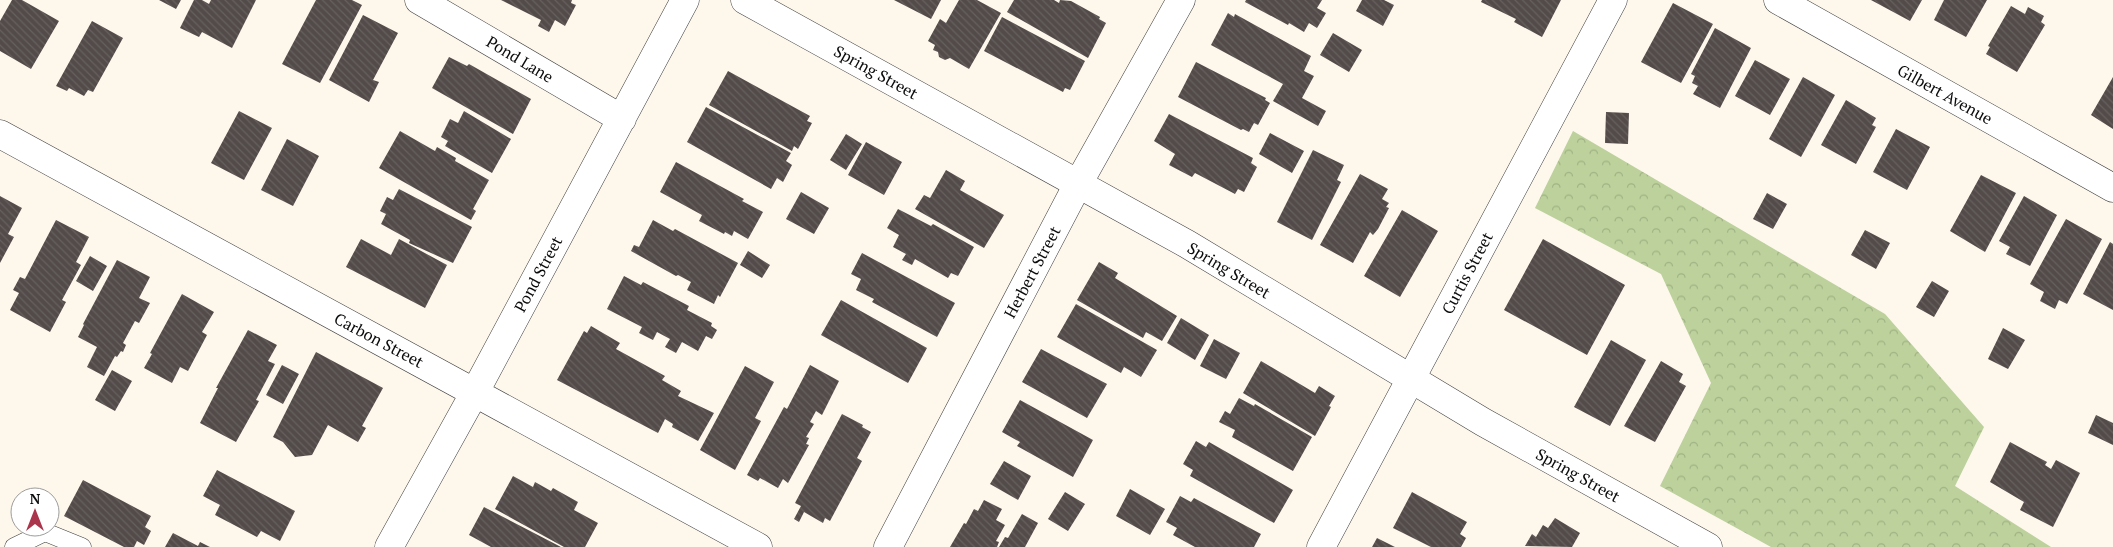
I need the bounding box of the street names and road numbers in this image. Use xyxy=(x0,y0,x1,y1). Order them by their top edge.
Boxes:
street label: Pond Lane xyxy=(482,30,558,88)
street label: Spring Street xyxy=(830,40,922,104)
street label: Gilbert Avenue xyxy=(1894,59,1996,129)
street label: Herbert Street xyxy=(999,222,1066,322)
street label: Curtis Street xyxy=(1436,228,1498,318)
street label: Pond Street xyxy=(509,232,567,316)
street label: Spring Street xyxy=(1183,237,1275,303)
street label: Carbon Street xyxy=(330,307,428,373)
street label: Spring Street xyxy=(1532,443,1624,507)

